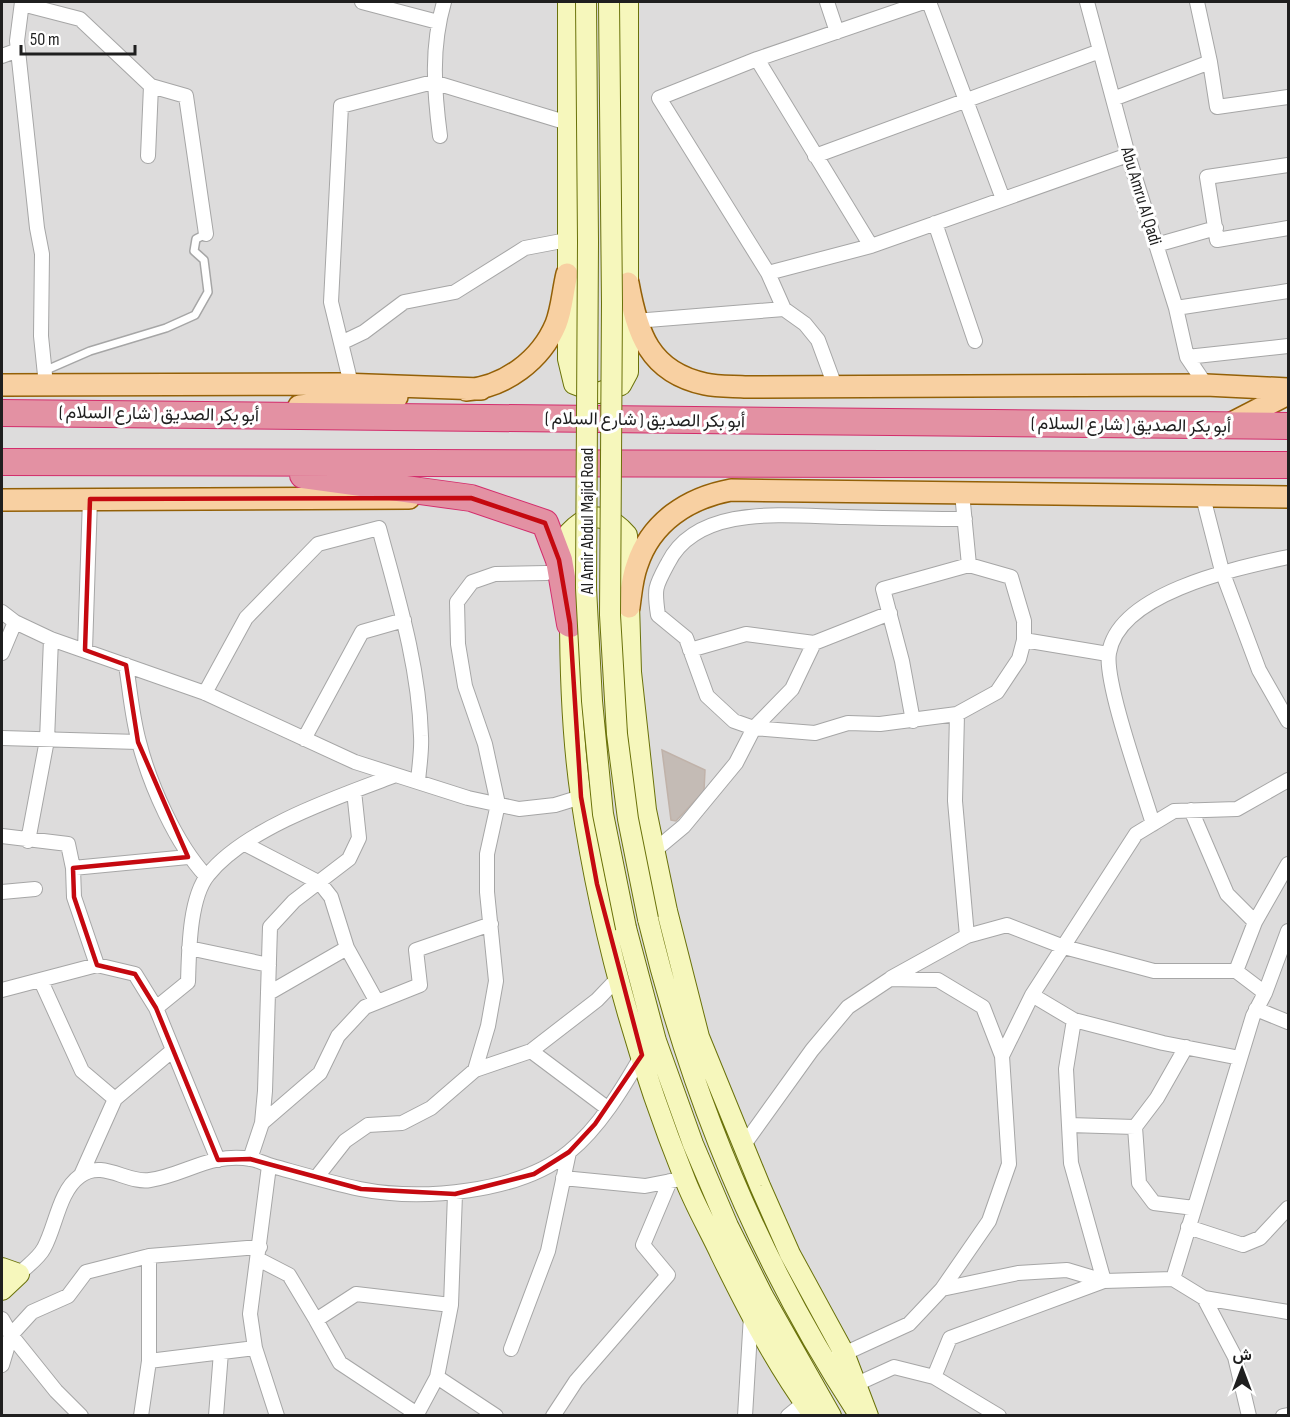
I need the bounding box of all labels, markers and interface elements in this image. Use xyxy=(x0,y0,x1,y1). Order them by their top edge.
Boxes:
scale bar xyxy=(21,18,135,56)
text: 50 m xyxy=(30,29,60,50)
street label: Abu Amru Al Qadi xyxy=(1116,143,1166,248)
street label: ( شارع السلام ) أبو بكر الصديق xyxy=(59,402,259,427)
street label: ( شارع السلام ) أبو بكر الصديق xyxy=(545,408,745,433)
street label: ( شارع السلام ) أبو بكر الصديق xyxy=(1031,413,1231,438)
street label: Al Amir Abdul Majid Road xyxy=(577,448,598,595)
north arrow xyxy=(1212,1339,1272,1399)
text: ش xyxy=(1232,1346,1252,1365)

